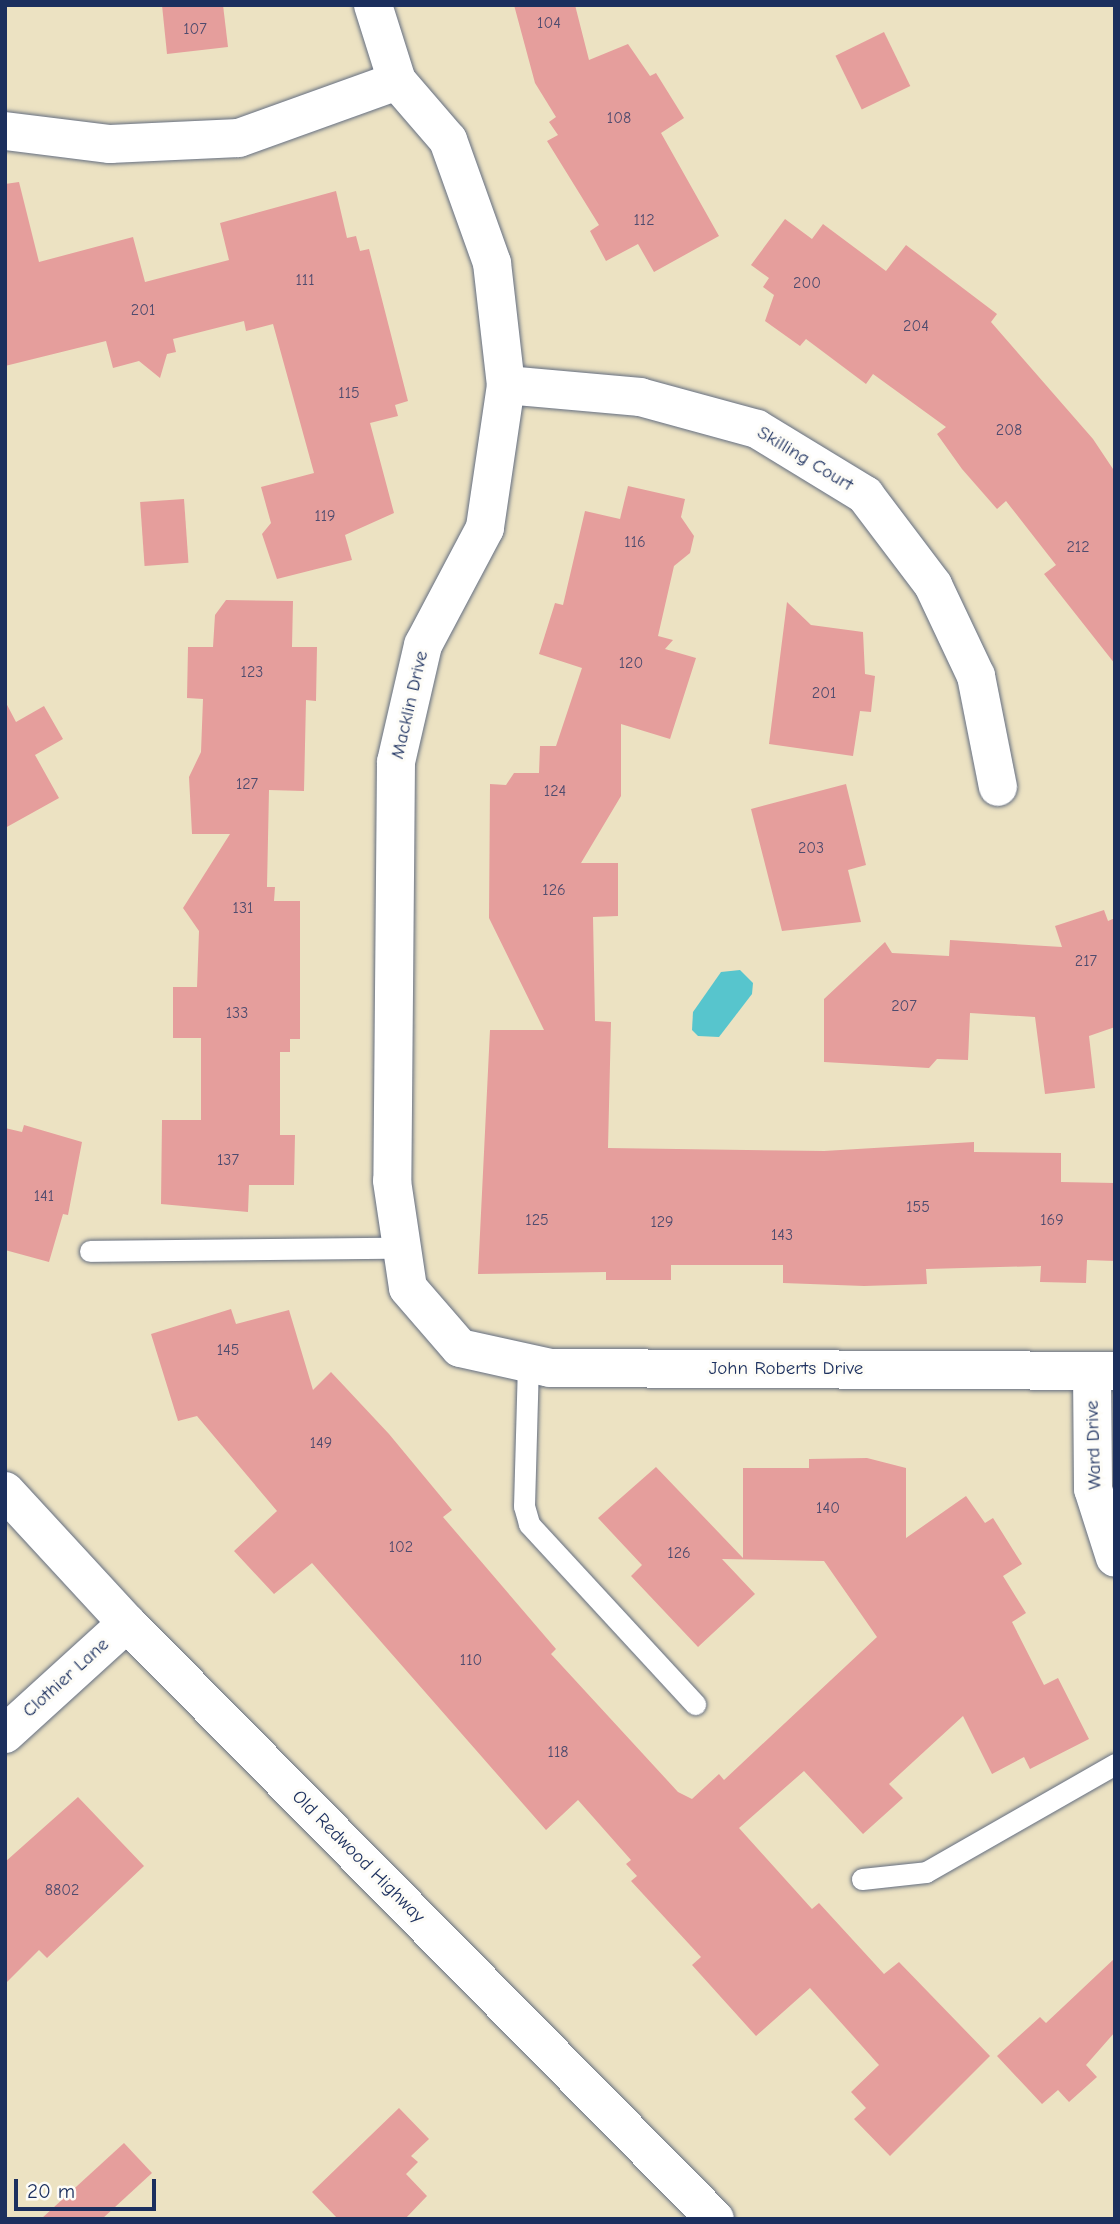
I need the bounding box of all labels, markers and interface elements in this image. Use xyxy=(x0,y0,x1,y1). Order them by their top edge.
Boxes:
house number: 104 xyxy=(537,13,561,33)
house number: 107 xyxy=(183,19,207,39)
house number: 108 xyxy=(607,108,631,128)
house number: 112 xyxy=(633,210,655,230)
house number: 111 xyxy=(295,270,315,290)
house number: 200 xyxy=(793,273,821,293)
house number: 201 xyxy=(131,300,155,320)
house number: 204 xyxy=(903,316,929,336)
house number: 115 xyxy=(338,383,360,403)
house number: 208 xyxy=(996,420,1022,440)
street label: Skilling Court xyxy=(753,421,857,497)
house number: 119 xyxy=(314,506,336,526)
house number: 116 xyxy=(624,532,646,552)
house number: 212 xyxy=(1066,537,1090,557)
street label: Macklin Drive xyxy=(386,649,434,761)
house number: 120 xyxy=(619,653,643,673)
house number: 123 xyxy=(241,662,263,682)
house number: 201 xyxy=(812,683,836,703)
house number: 127 xyxy=(236,774,258,794)
house number: 124 xyxy=(544,781,566,801)
house number: 203 xyxy=(798,838,824,858)
house number: 126 xyxy=(542,880,566,900)
house number: 131 xyxy=(233,898,253,918)
house number: 217 xyxy=(1075,951,1097,971)
house number: 207 xyxy=(891,996,917,1016)
house number: 133 xyxy=(226,1003,248,1023)
house number: 137 xyxy=(217,1150,239,1170)
house number: 141 xyxy=(34,1186,54,1206)
house number: 155 xyxy=(906,1197,930,1217)
house number: 125 xyxy=(525,1210,549,1230)
house number: 169 xyxy=(1040,1210,1064,1230)
house number: 129 xyxy=(650,1212,674,1232)
house number: 143 xyxy=(771,1225,793,1245)
house number: 145 xyxy=(217,1340,239,1360)
street label: John Roberts Drive xyxy=(709,1358,863,1380)
street label: Ward Drive xyxy=(1081,1400,1107,1490)
house number: 149 xyxy=(310,1433,332,1453)
house number: 140 xyxy=(816,1498,840,1518)
house number: 102 xyxy=(389,1537,413,1557)
house number: 126 xyxy=(667,1543,691,1563)
street label: Clothier Lane xyxy=(18,1633,114,1723)
house number: 110 xyxy=(460,1650,482,1670)
house number: 118 xyxy=(548,1742,568,1762)
street label: Old Redwood Highway xyxy=(287,1786,429,1928)
house number: 8802 xyxy=(45,1880,79,1900)
scale bar xyxy=(18,2164,159,2208)
text: 20 m xyxy=(27,2179,75,2203)

